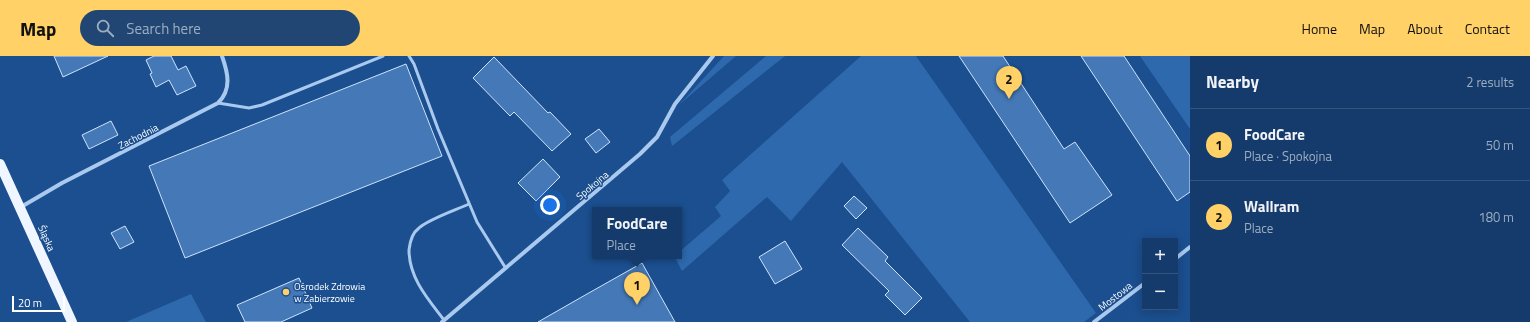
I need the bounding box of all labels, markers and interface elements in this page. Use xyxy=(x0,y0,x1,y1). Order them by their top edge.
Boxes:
search box xyxy=(80,10,360,46)
text: Map xyxy=(20,14,56,43)
icon: search xyxy=(94,17,116,39)
text: Search here xyxy=(126,17,201,40)
text: Home xyxy=(1302,18,1337,39)
text: Map xyxy=(1359,18,1385,39)
text: About xyxy=(1407,18,1443,39)
text: Contact xyxy=(1465,18,1510,39)
pin: 2 xyxy=(996,66,1022,99)
text: Nearby xyxy=(1206,69,1259,95)
text: 2 results xyxy=(1466,72,1514,92)
street label: Zachodnia xyxy=(116,120,161,153)
text: FoodCare xyxy=(1244,123,1305,146)
text: 1 xyxy=(1215,135,1223,155)
text: 50 m xyxy=(1486,135,1514,155)
text: Place · Spokojna xyxy=(1244,146,1332,166)
street label: Spokojna xyxy=(573,167,612,203)
your location xyxy=(540,195,560,215)
text: Wallram xyxy=(1244,195,1299,218)
popup xyxy=(592,207,682,259)
text: 2 xyxy=(1215,207,1223,227)
text: 180 m xyxy=(1478,207,1514,227)
text: FoodCare xyxy=(607,212,667,235)
text: Place xyxy=(1244,218,1273,238)
street label: Śląska xyxy=(34,223,59,254)
text: Place xyxy=(607,235,636,255)
map controls xyxy=(1142,238,1178,310)
button: + xyxy=(1142,238,1178,274)
pin: 1 xyxy=(624,272,650,305)
button: − xyxy=(1142,274,1178,310)
street label: Mostowa xyxy=(1095,278,1136,314)
place label: Ośrodek Zdrowia w Zabierzowie xyxy=(294,279,365,306)
marker: Ośrodek Zdrowia w Zabierzowie xyxy=(281,287,291,297)
scale bar xyxy=(12,294,65,313)
text: 20 m xyxy=(18,295,42,311)

